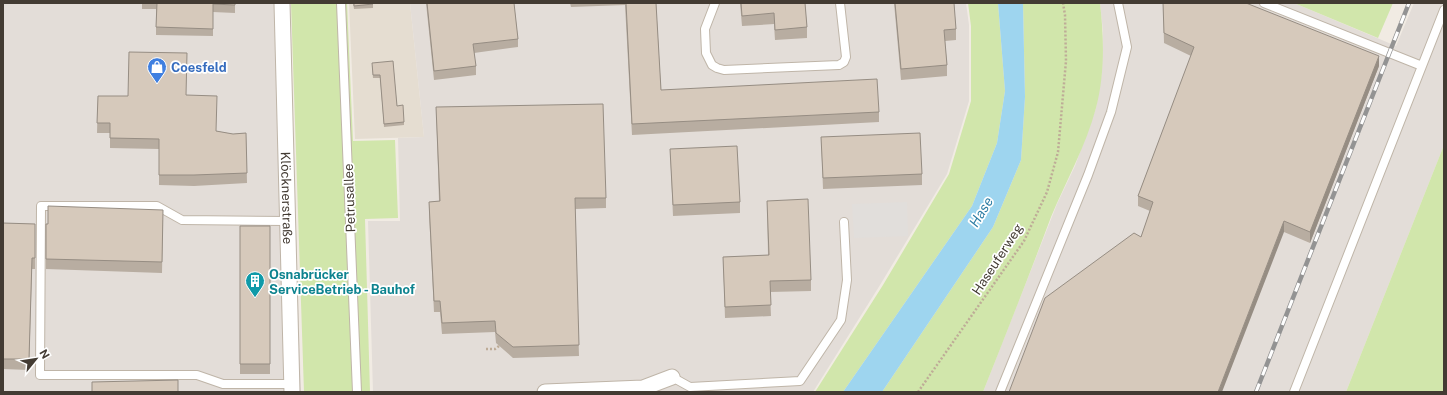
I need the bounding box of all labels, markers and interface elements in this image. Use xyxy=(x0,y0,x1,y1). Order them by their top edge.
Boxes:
shop icon: Coesfeld xyxy=(146,56,168,84)
place label: Coesfeld xyxy=(171,60,227,75)
street label: Klöcknerstraße xyxy=(278,151,295,244)
street label: Petrusallee xyxy=(341,163,358,233)
water label: Hase xyxy=(966,194,996,230)
street label: Haseuferweg xyxy=(969,221,1026,298)
place label: Osnabrücker ServiceBetrieb - Bauhof xyxy=(269,267,415,297)
building icon: Osnabrücker ServiceBetrieb - Bauhof xyxy=(244,270,266,298)
north arrow xyxy=(16,339,56,379)
text: N xyxy=(37,347,52,361)

